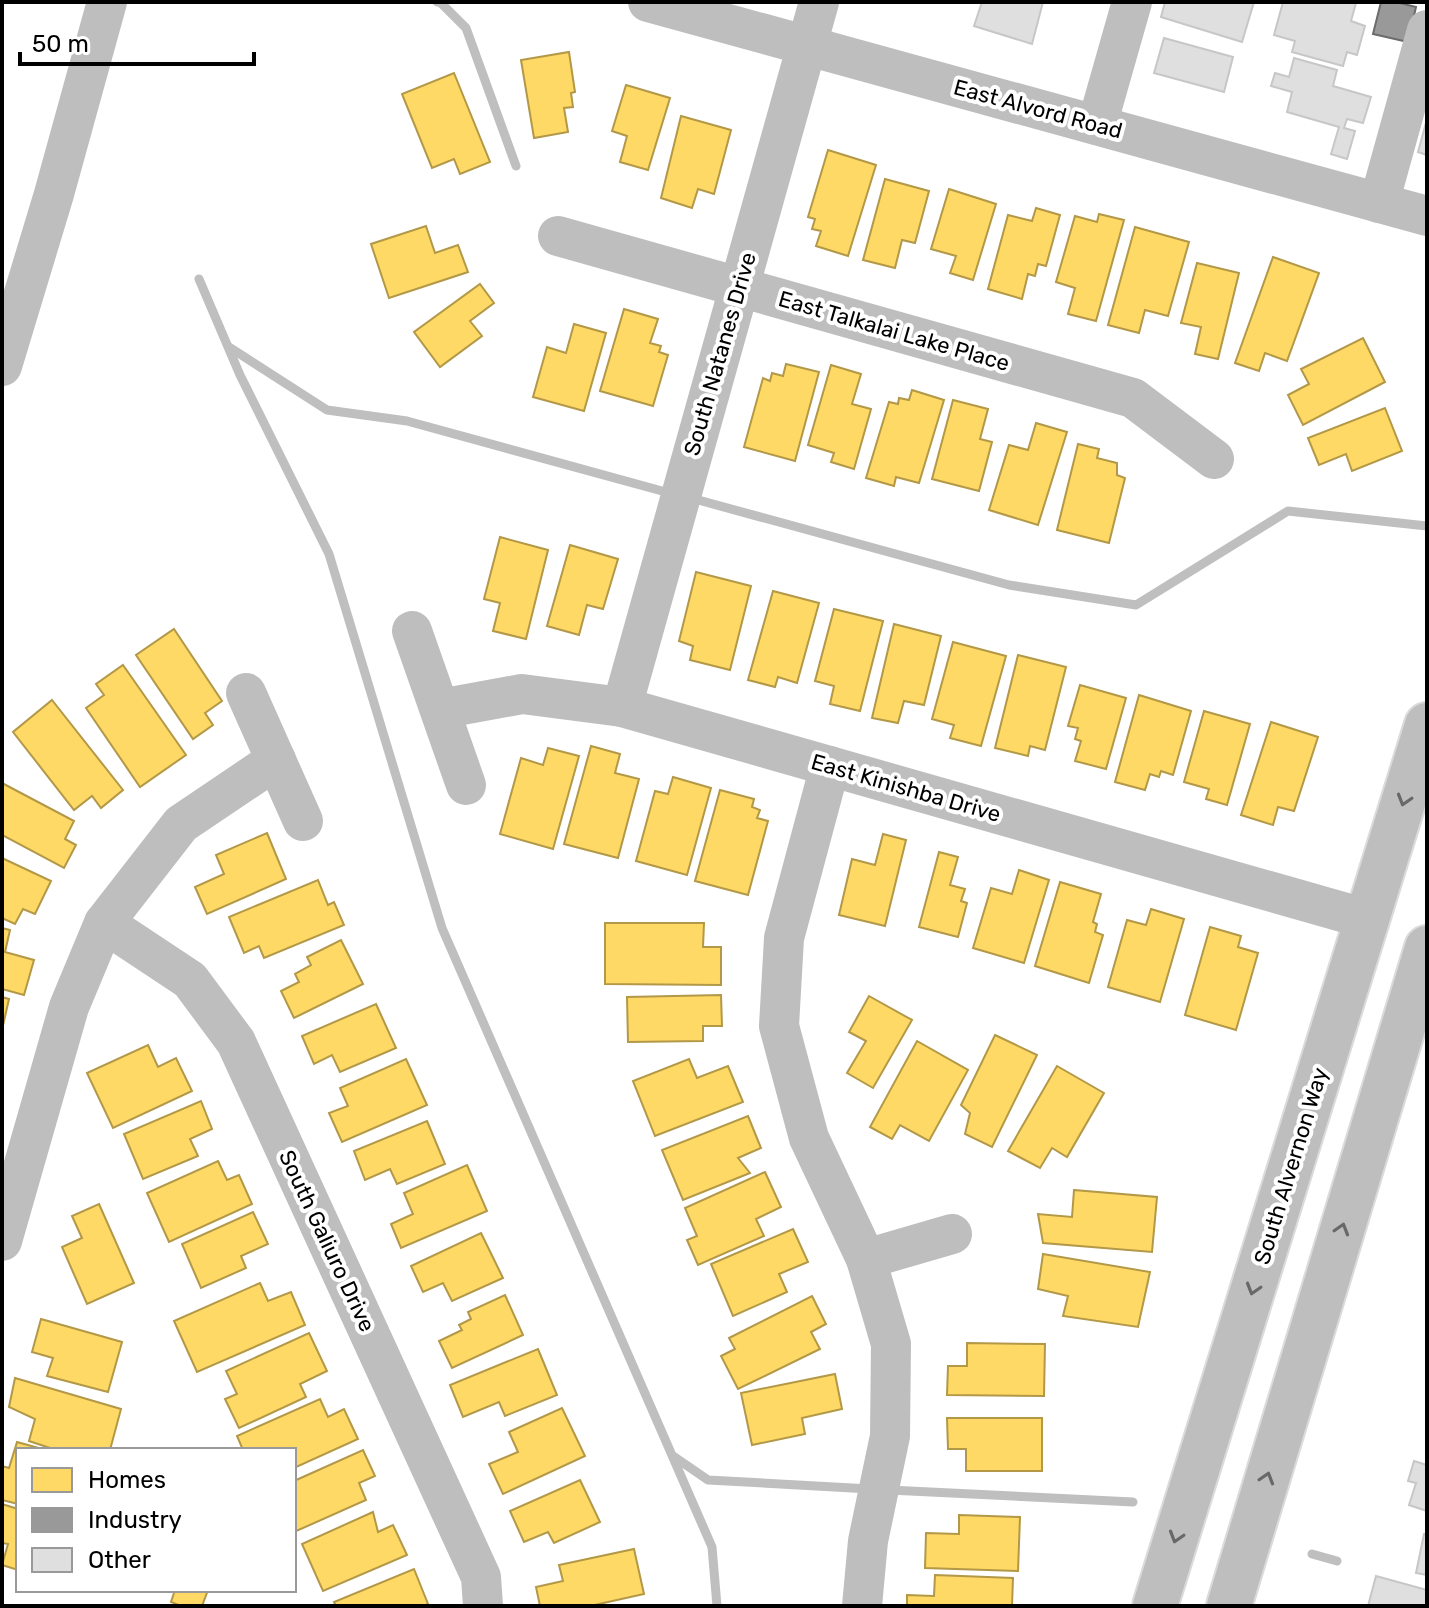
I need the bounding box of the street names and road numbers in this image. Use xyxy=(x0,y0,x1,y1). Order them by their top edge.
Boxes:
street label: East Alvord Road xyxy=(951,74,1125,144)
street label: South Natanes Drive xyxy=(678,249,762,459)
street label: East Talkalai Lake Place xyxy=(775,285,1013,377)
street label: East Kinishba Drive xyxy=(808,748,1004,828)
street label: South Alvernon Way xyxy=(1248,1064,1334,1268)
street label: South Galiuro Drive xyxy=(273,1146,381,1336)

